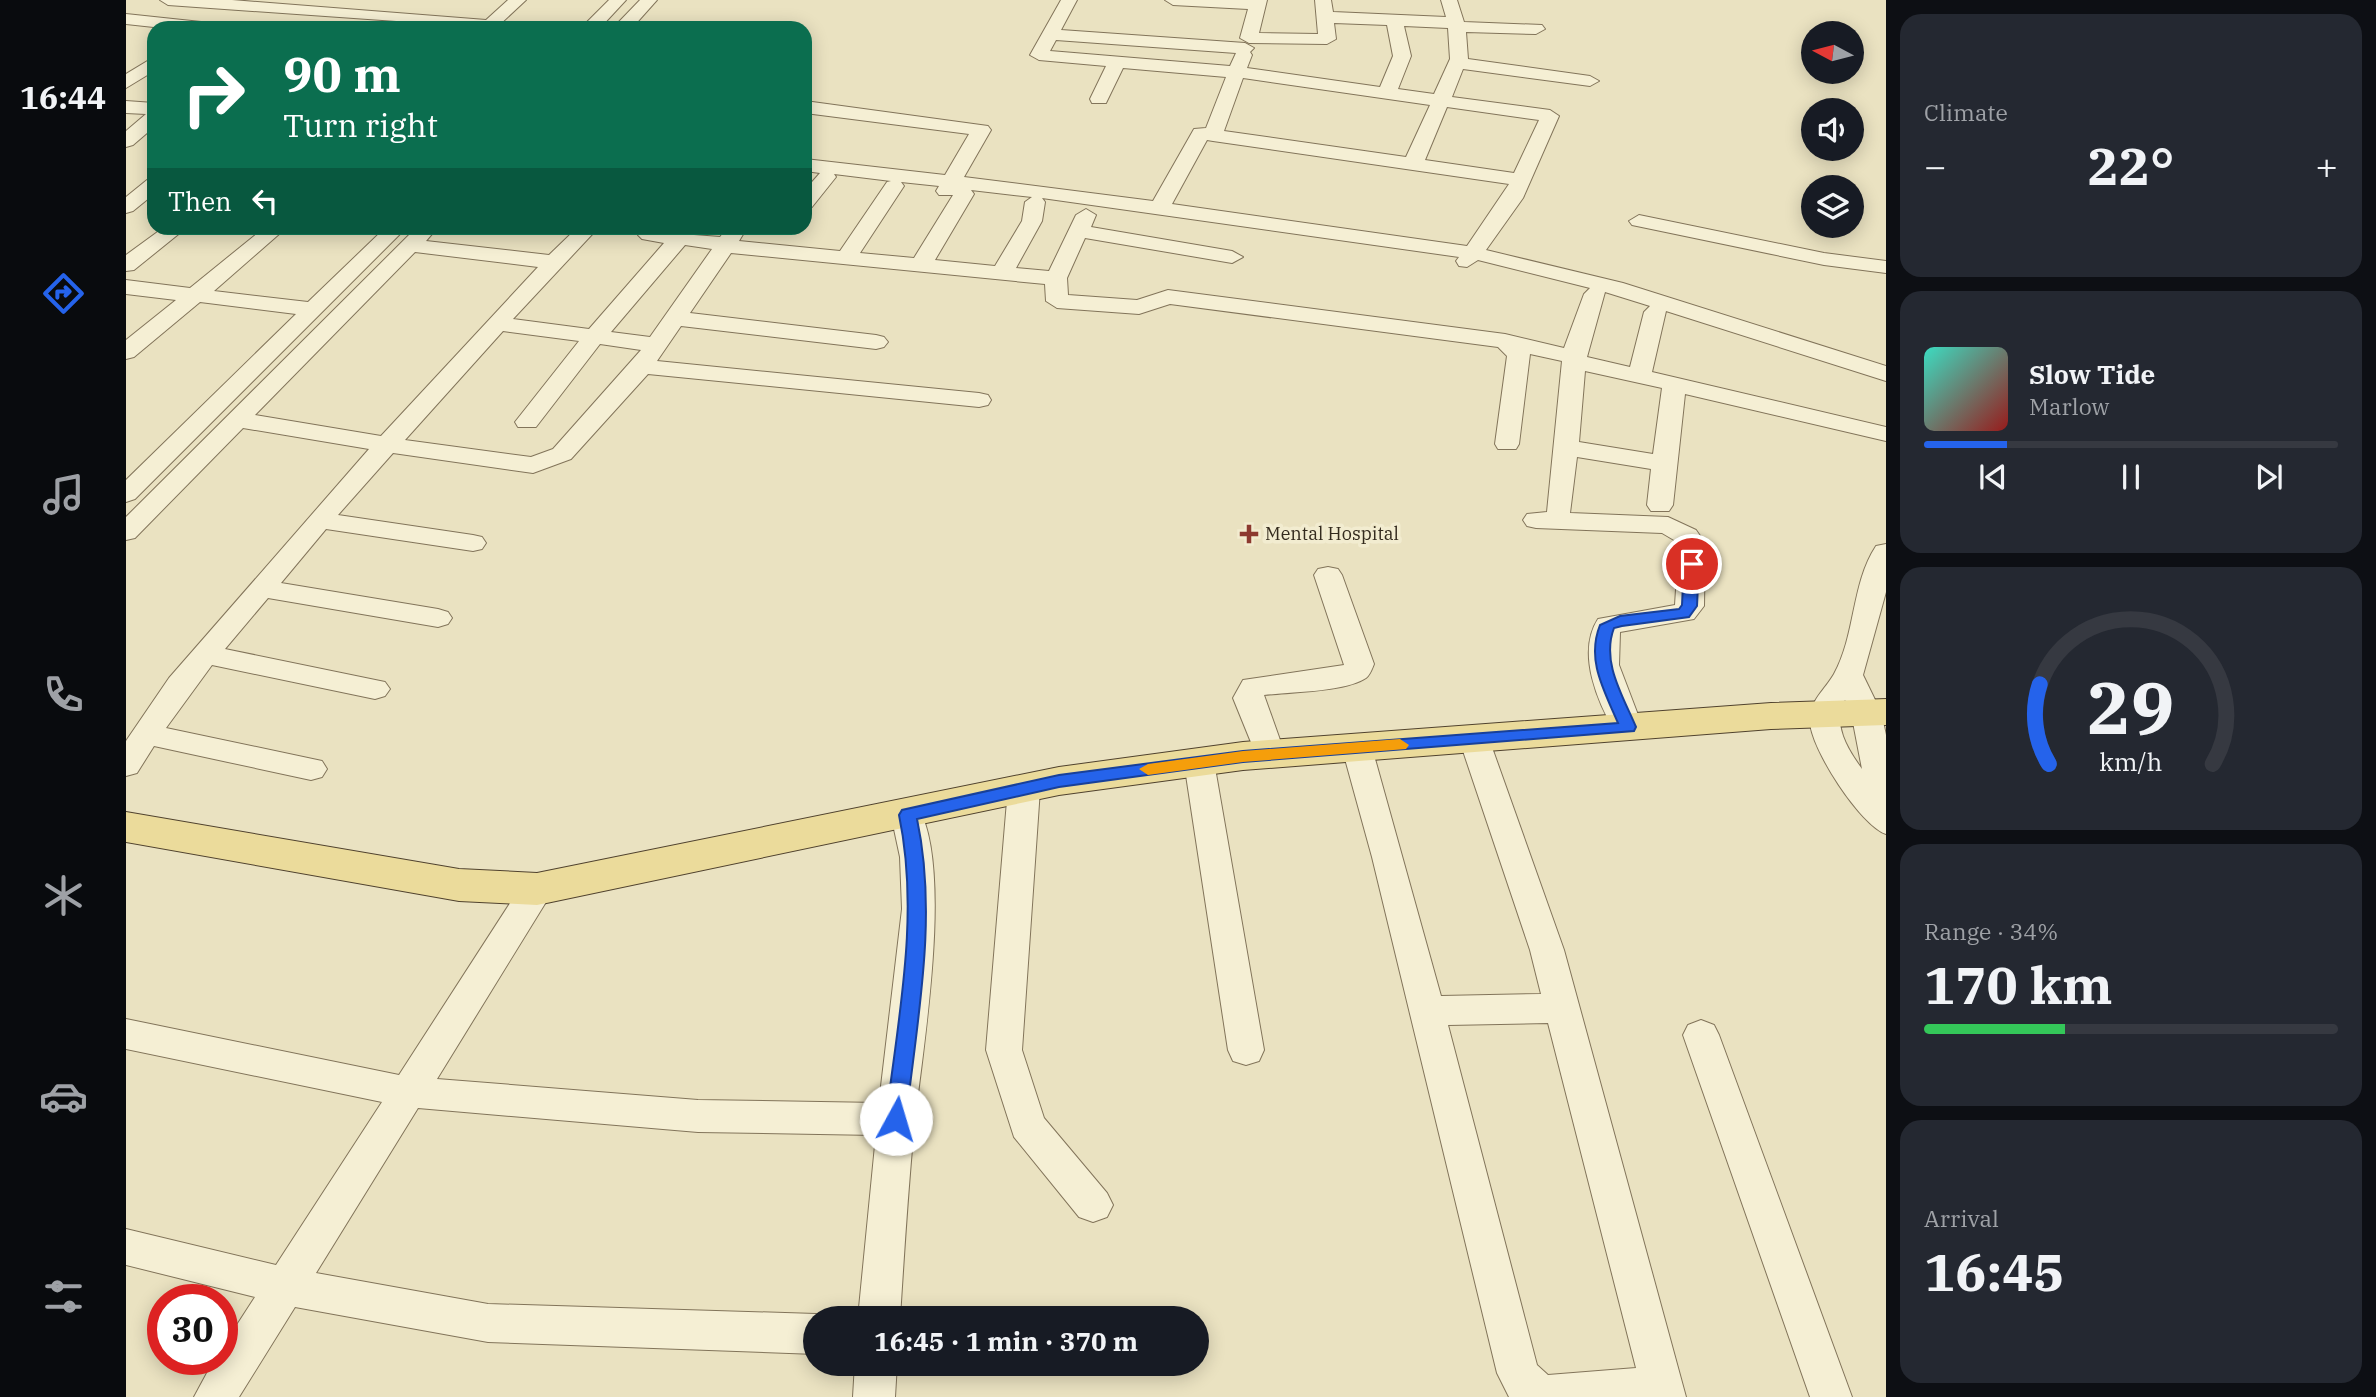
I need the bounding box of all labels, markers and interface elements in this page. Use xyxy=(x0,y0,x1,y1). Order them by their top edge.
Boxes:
north arrow xyxy=(1801,21,1864,84)
map controls xyxy=(1801,21,1864,238)
text: 90 m xyxy=(283,42,401,105)
icon: right xyxy=(168,49,259,140)
text: 16:44 xyxy=(20,76,106,118)
text: Climate xyxy=(1924,97,2008,127)
button: sound xyxy=(1801,98,1864,161)
text: Turn right xyxy=(283,104,438,146)
text: 22° xyxy=(2088,132,2174,199)
text: − xyxy=(1924,141,1947,190)
text: + xyxy=(2315,141,2338,190)
button: layers xyxy=(1801,175,1864,238)
icon: left xyxy=(246,182,284,220)
text: Then xyxy=(168,184,232,218)
icon: directions xyxy=(39,269,88,318)
text: Slow Tide xyxy=(2029,357,2155,391)
text: Marlow xyxy=(2029,391,2109,421)
icon: previous xyxy=(1974,458,2012,496)
icon: pause xyxy=(2112,458,2150,496)
icon: next xyxy=(2250,458,2288,496)
icon: music xyxy=(39,470,88,519)
place label: Mental Hospital xyxy=(1265,522,1399,545)
marker: Mental Hospital xyxy=(1239,524,1259,544)
pin xyxy=(1662,534,1722,594)
icon: arrive xyxy=(1673,545,1711,583)
text: 29 xyxy=(2087,660,2175,755)
icon: phone xyxy=(39,670,88,719)
text: km/h xyxy=(2099,745,2163,778)
icon: climate xyxy=(39,871,88,920)
text: Range · 34% xyxy=(1924,916,2058,946)
text: 170 km xyxy=(1924,951,2113,1018)
icon: car xyxy=(39,1072,88,1121)
position arrow xyxy=(859,1082,933,1156)
text: Arrival xyxy=(1924,1203,1999,1233)
text: 16:45 xyxy=(1924,1238,2065,1305)
icon: filters xyxy=(39,1272,88,1321)
speed limit sign: 30 xyxy=(147,1284,238,1375)
text: 16:45 · 1 min · 370 m xyxy=(874,1324,1138,1358)

